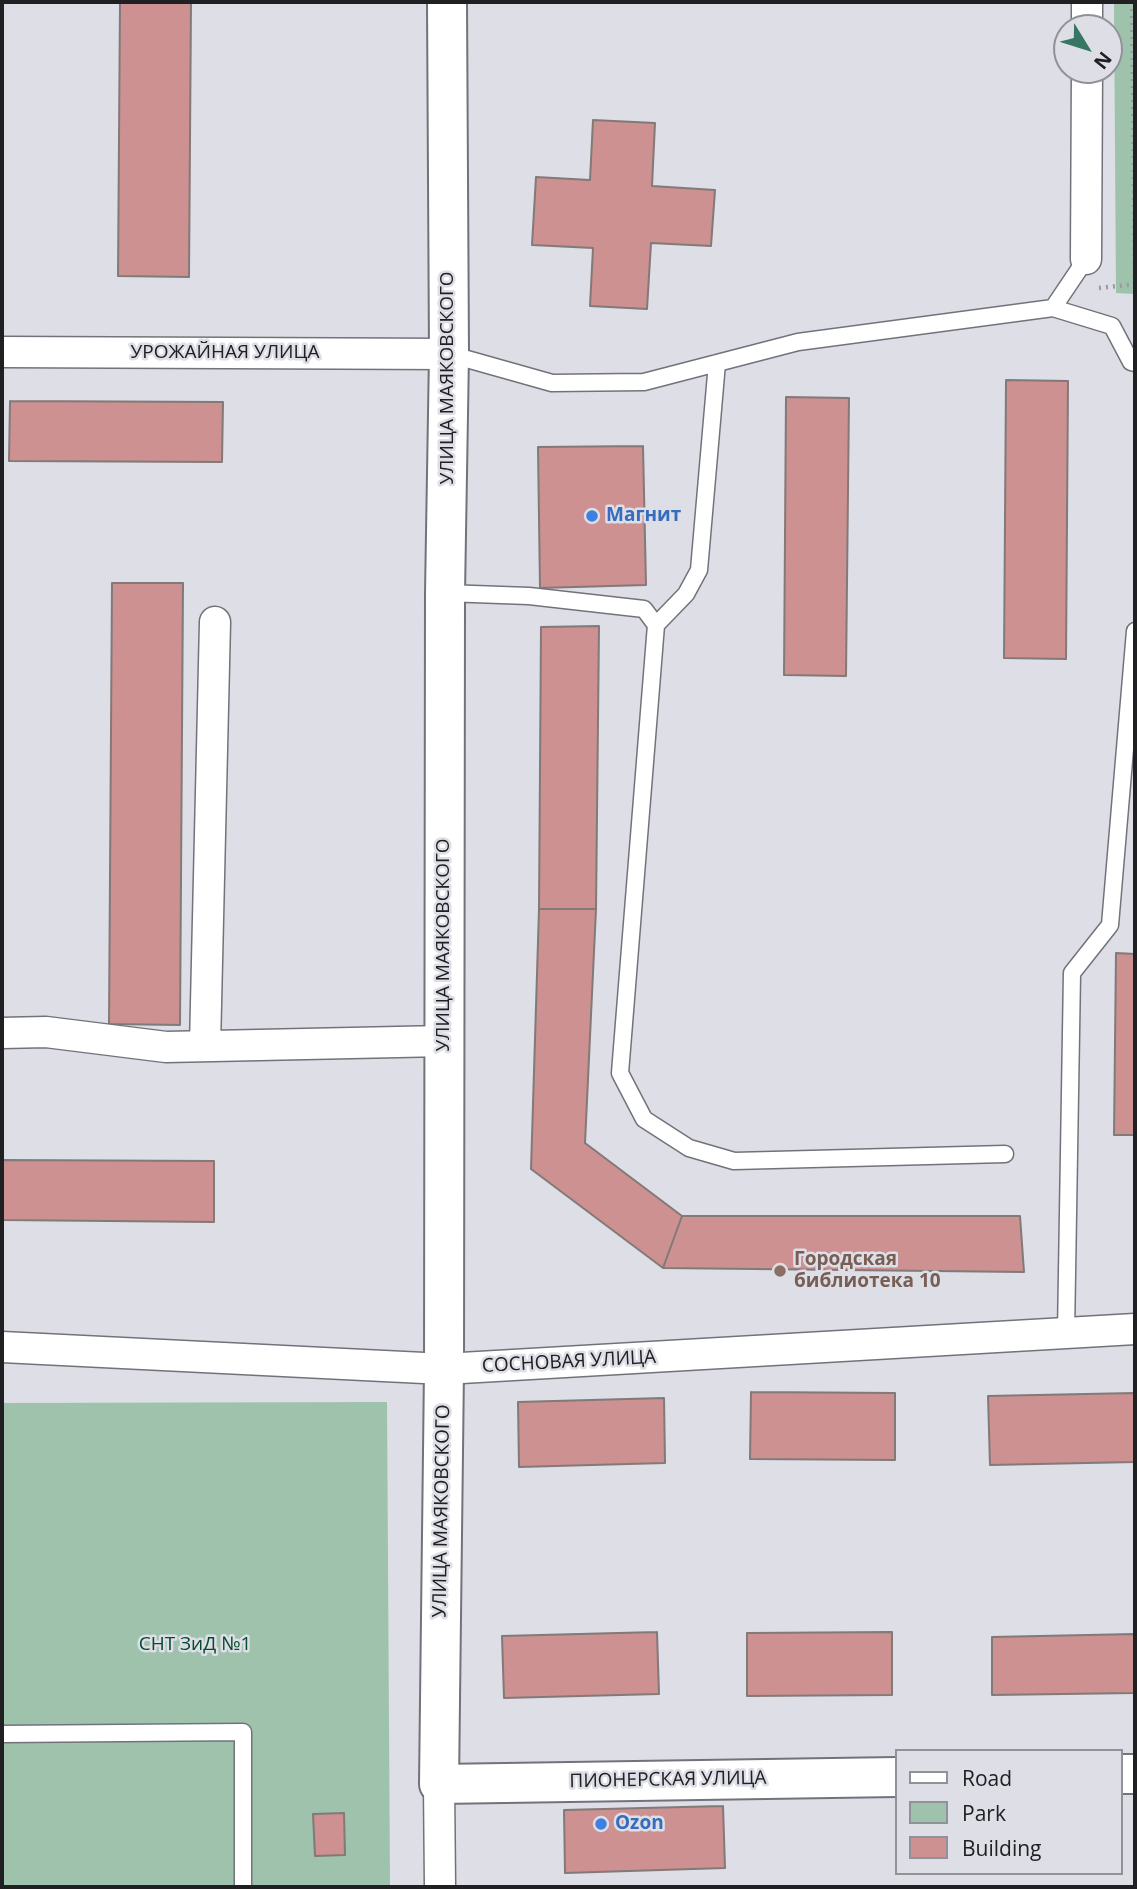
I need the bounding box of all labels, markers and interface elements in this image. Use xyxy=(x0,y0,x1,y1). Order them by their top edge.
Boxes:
north arrow xyxy=(1053,14,1123,84)
text: N xyxy=(1088,47,1118,75)
street label: УЛИЦА МАЯКОВСКОГО xyxy=(437,271,459,485)
street label: УРОЖАЙНАЯ УЛИЦА xyxy=(131,342,319,364)
place label: Магнит xyxy=(606,505,681,527)
marker: Магнит xyxy=(584,508,600,524)
street label: УЛИЦА МАЯКОВСКОГО xyxy=(433,838,455,1052)
place label: Городская библиотека 10 xyxy=(794,1249,941,1293)
marker: Городская библиотека 10 xyxy=(772,1263,788,1279)
street label: СОСНОВАЯ УЛИЦА xyxy=(481,1346,657,1378)
street label: УЛИЦА МАЯКОВСКОГО xyxy=(429,1404,455,1618)
park label: СНТ ЗиД №1 xyxy=(139,1634,251,1656)
legend xyxy=(895,1749,1123,1875)
text: Road xyxy=(962,1764,1012,1792)
street label: ПИОНЕРСКАЯ УЛИЦА xyxy=(569,1767,767,1793)
text: Park xyxy=(962,1799,1006,1827)
place label: Ozon xyxy=(615,1813,664,1835)
marker: Ozon xyxy=(593,1816,609,1832)
text: Building xyxy=(962,1834,1041,1862)

